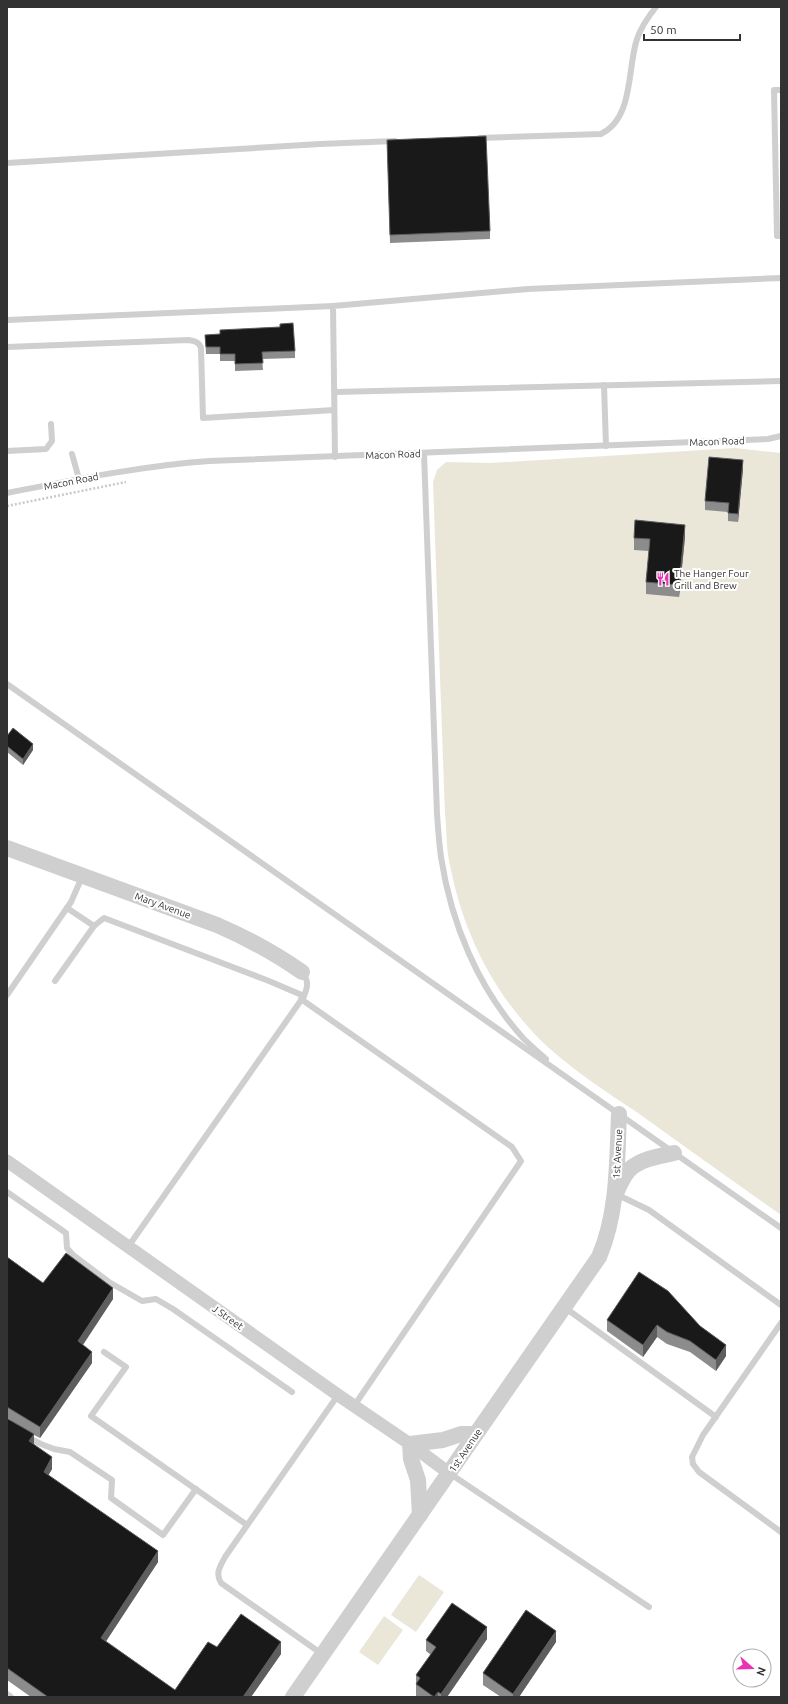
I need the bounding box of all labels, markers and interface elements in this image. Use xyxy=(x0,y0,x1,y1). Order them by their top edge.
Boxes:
scale bar xyxy=(644,16,740,42)
text: 50 m xyxy=(650,23,677,36)
street label: Macon Road xyxy=(689,435,745,448)
street label: Macon Road xyxy=(365,448,421,461)
street label: Macon Road xyxy=(43,471,99,492)
place label: The Hanger Four Grill and Brew xyxy=(674,568,749,591)
restaurant icon: The Hanger Four Grill and Brew xyxy=(655,571,671,587)
street label: Mary Avenue xyxy=(133,890,192,921)
street label: 1st Avenue xyxy=(611,1129,624,1179)
street label: J Street xyxy=(210,1303,245,1332)
street label: 1st Avenue xyxy=(447,1427,484,1474)
north arrow xyxy=(732,1648,772,1688)
text: N xyxy=(754,1666,768,1677)

